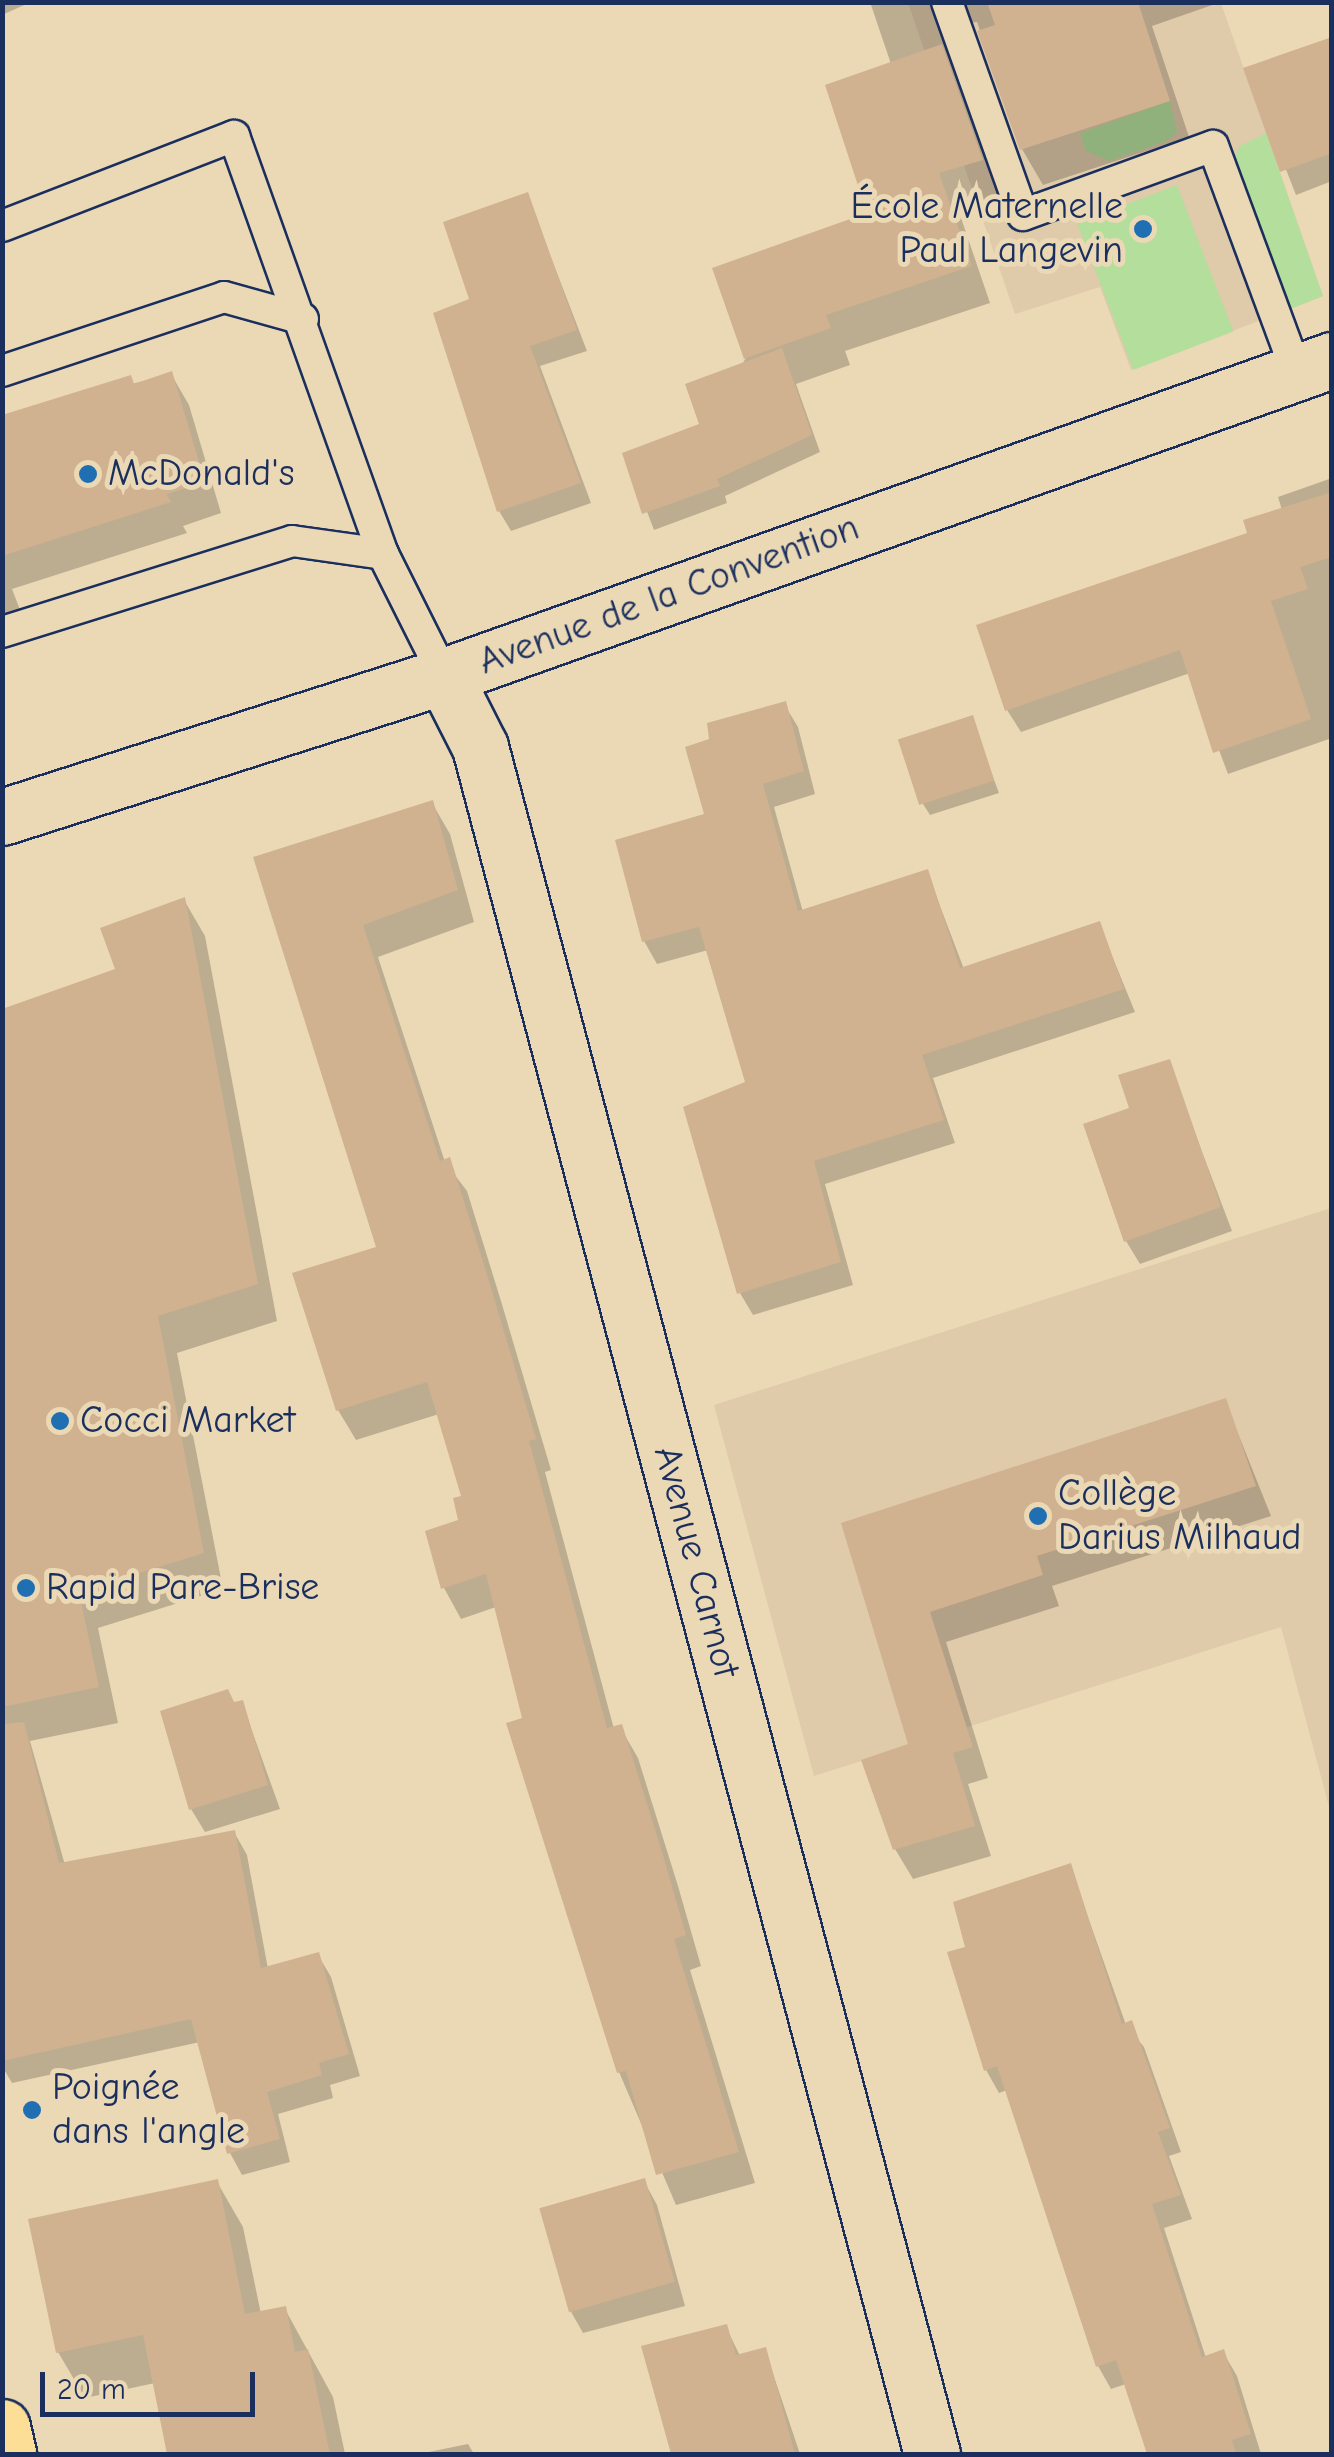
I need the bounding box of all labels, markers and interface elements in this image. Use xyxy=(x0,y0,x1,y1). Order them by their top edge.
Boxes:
place label: École Maternelle Paul Langevin xyxy=(851,184,1123,274)
marker: École Maternelle Paul Langevin xyxy=(1132,218,1154,240)
place label: McDonald's xyxy=(108,451,295,497)
marker: McDonald's xyxy=(77,463,99,485)
street label: Avenue de la Convention xyxy=(473,505,865,685)
place label: Cocci Market xyxy=(80,1398,295,1444)
marker: Cocci Market xyxy=(49,1410,71,1432)
street label: Avenue Carnot xyxy=(643,1441,749,1683)
place label: Collège Darius Milhaud xyxy=(1058,1471,1301,1560)
marker: Collège Darius Milhaud xyxy=(1027,1505,1049,1527)
place label: Rapid Pare-Brise xyxy=(46,1565,319,1611)
marker: Rapid Pare-Brise xyxy=(15,1577,37,1599)
place label: Poignée dans l'angle xyxy=(52,2065,245,2154)
marker: Poignée dans l'angle xyxy=(21,2099,43,2121)
scale bar xyxy=(45,2352,260,2414)
text: 20 m xyxy=(57,2372,126,2407)

